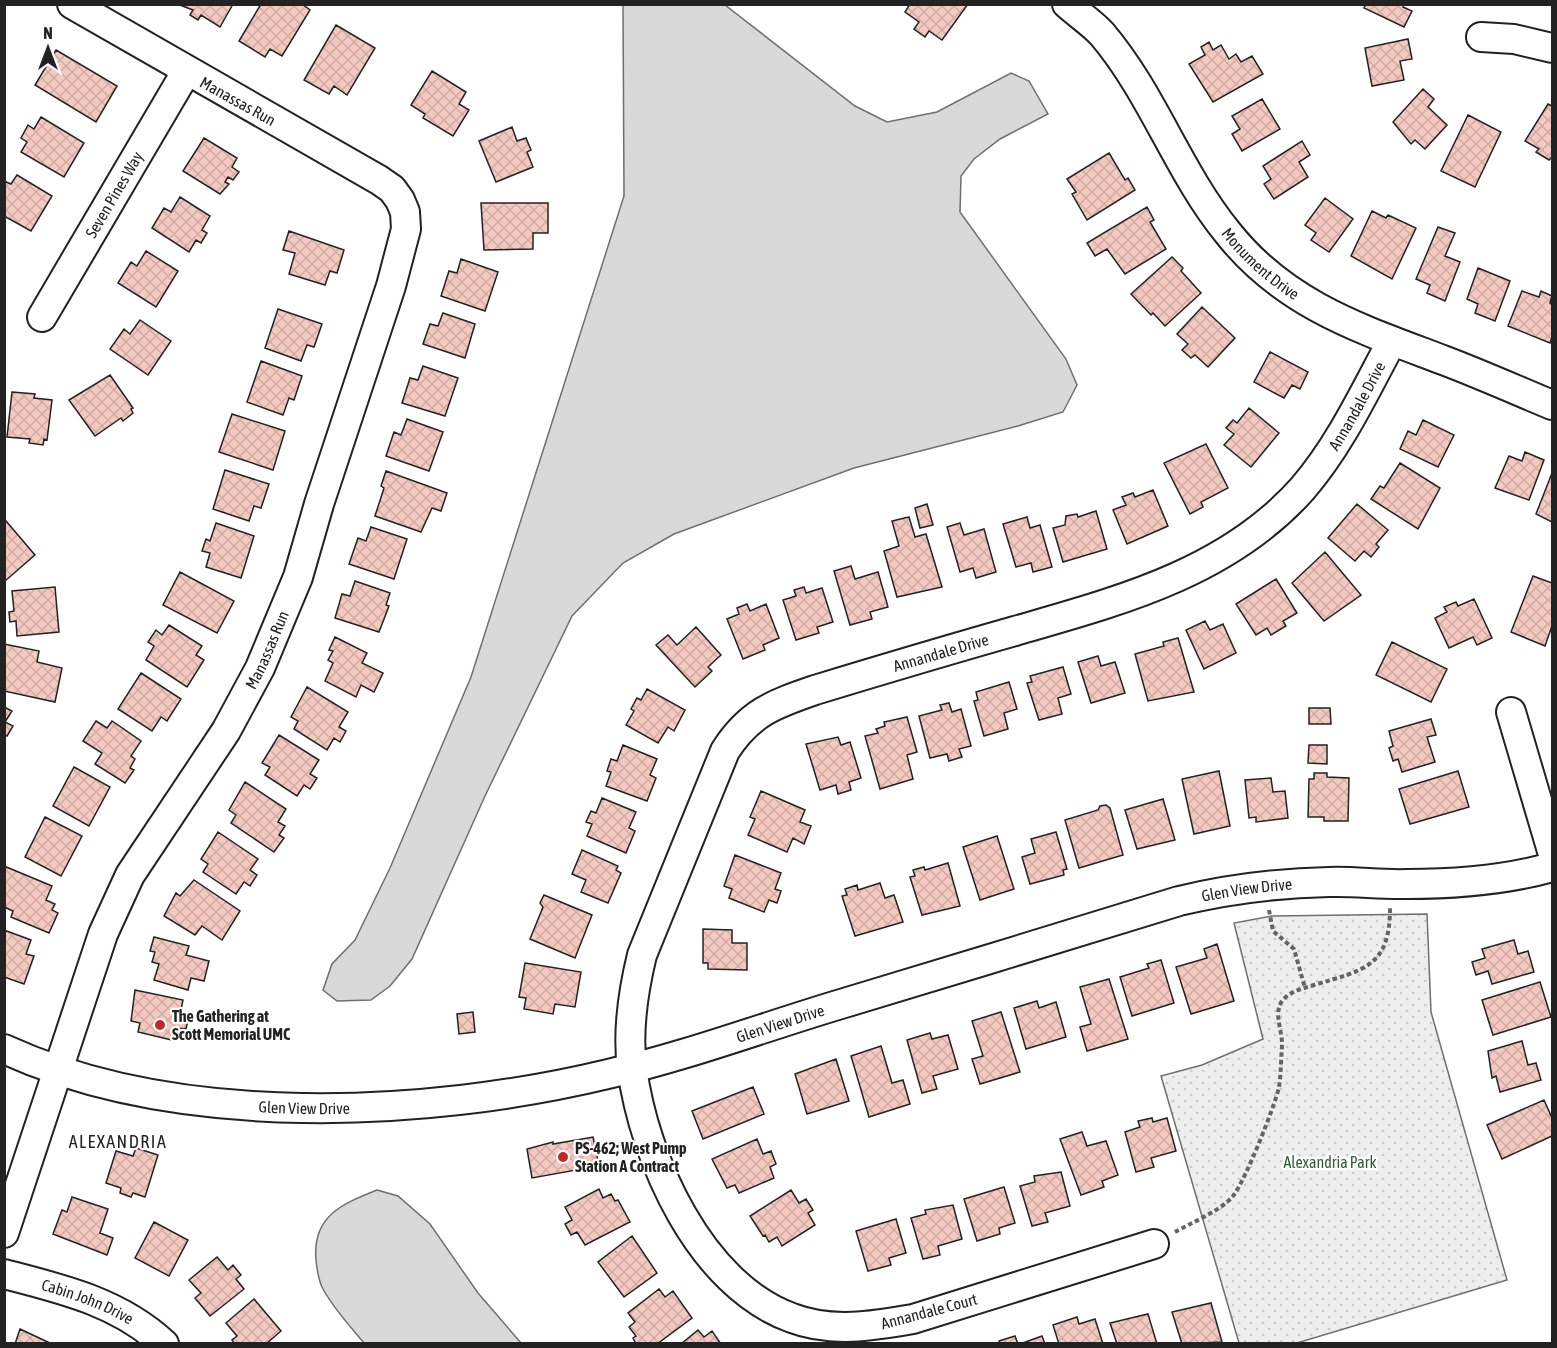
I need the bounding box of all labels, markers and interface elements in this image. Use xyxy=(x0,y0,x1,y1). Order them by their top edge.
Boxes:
north arrow xyxy=(18,18,78,78)
text: N xyxy=(43,24,53,42)
street label: Manassas Run xyxy=(197,73,279,129)
street label: Seven Pines Way xyxy=(82,148,147,241)
street label: Monument Drive xyxy=(1218,224,1303,303)
street label: Annandale Drive xyxy=(1325,359,1388,453)
street label: Manassas Run xyxy=(241,608,292,692)
street label: Annandale Drive xyxy=(891,630,990,675)
street label: Glen View Drive xyxy=(1200,875,1293,905)
street label: Glen View Drive xyxy=(734,1001,826,1046)
place label: The Gathering at Scott Memorial UMC xyxy=(172,1007,291,1043)
marker: The Gathering at Scott Memorial UMC xyxy=(153,1018,167,1032)
street label: Glen View Drive xyxy=(258,1097,350,1117)
district label: ALEXANDRIA xyxy=(69,1131,167,1152)
place label: PS-462; West Pump Station A Contract xyxy=(575,1139,687,1175)
marker: PS-462; West Pump Station A Contract xyxy=(556,1150,570,1164)
park label: Alexandria Park xyxy=(1283,1153,1377,1171)
street label: Cabin John Drive xyxy=(40,1275,137,1328)
street label: Annandale Court xyxy=(879,1289,979,1332)

